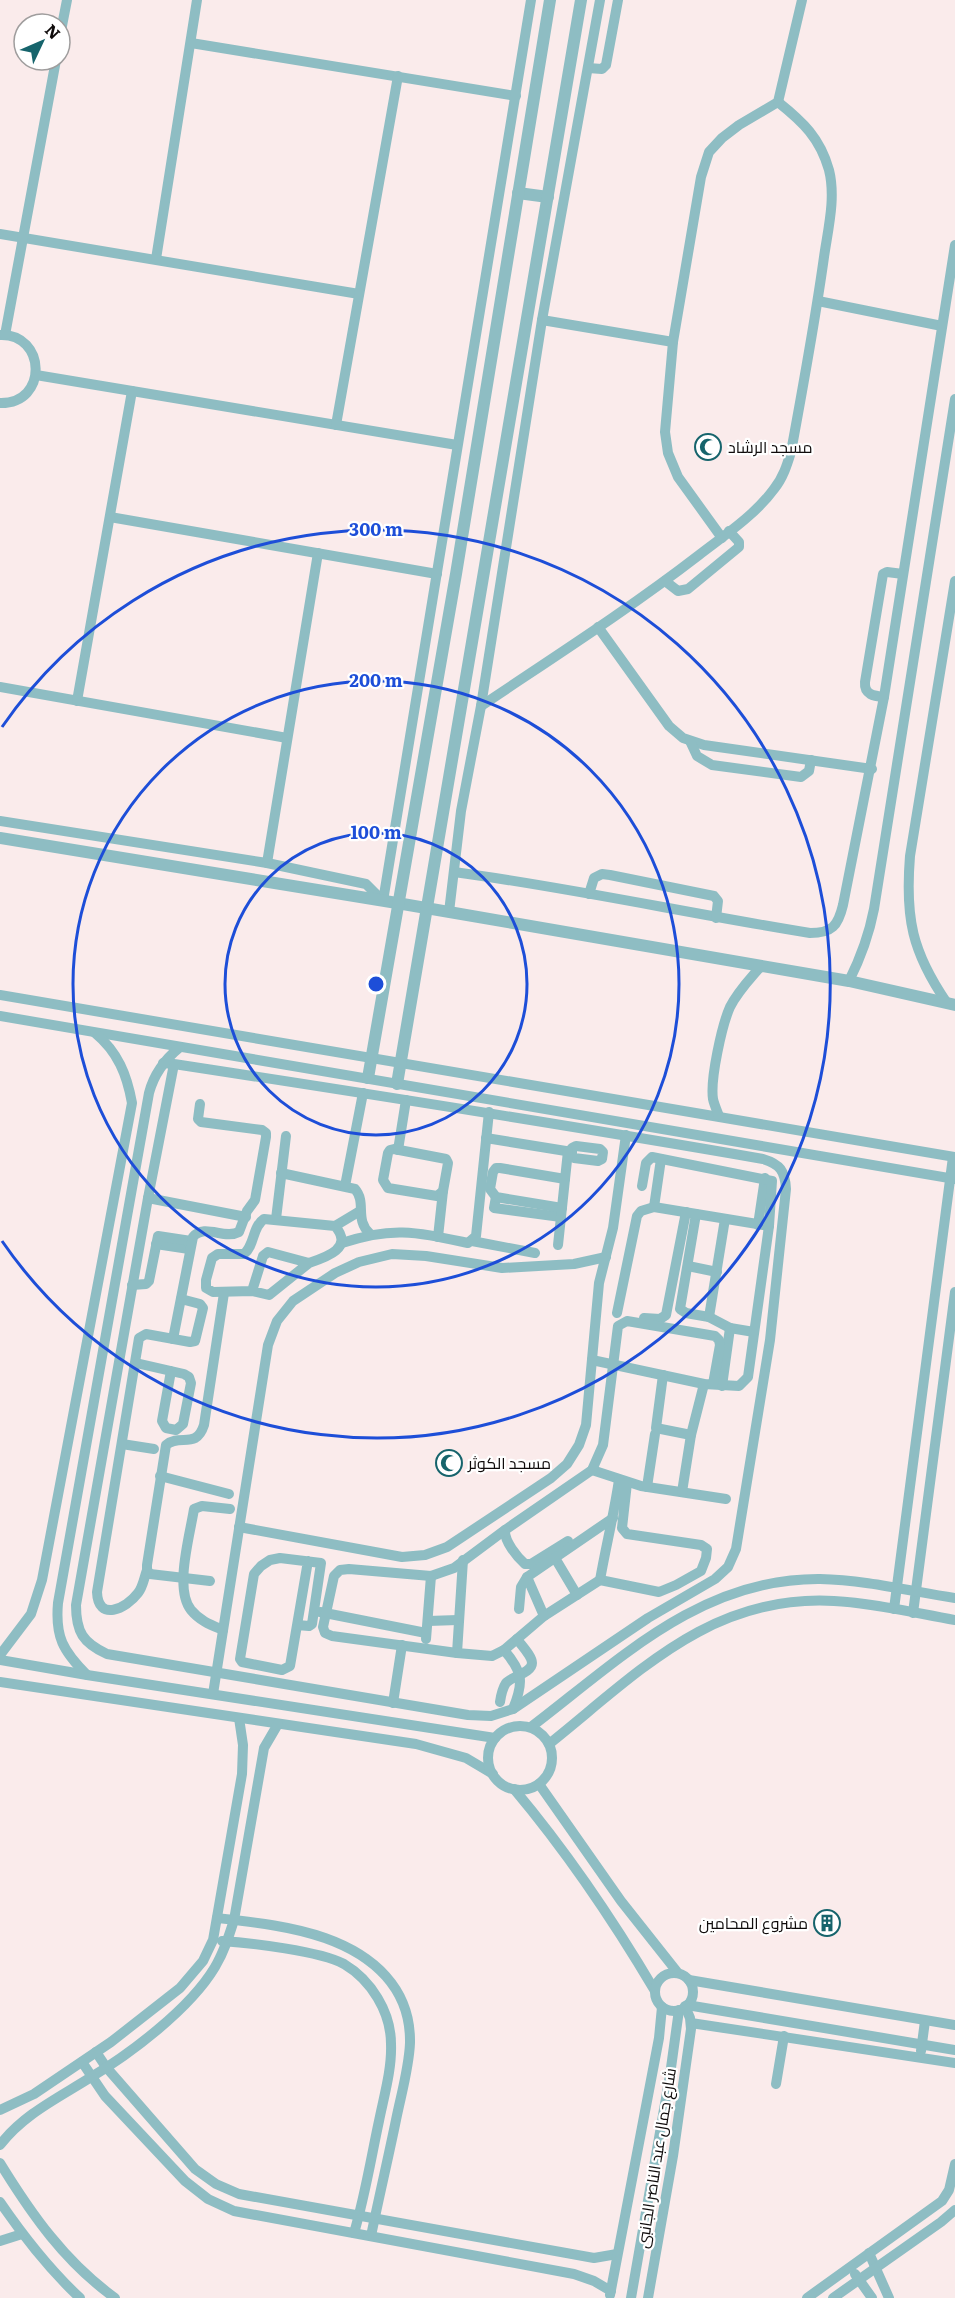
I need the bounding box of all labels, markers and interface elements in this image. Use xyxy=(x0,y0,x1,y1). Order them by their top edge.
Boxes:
north arrow xyxy=(12,12,72,72)
text: N xyxy=(40,18,67,44)
mosque icon: مسجد الرشاد xyxy=(693,432,723,462)
place label: مسجد الرشاد xyxy=(728,434,813,458)
text: 300 m xyxy=(349,515,403,542)
text: 200 m xyxy=(349,666,403,693)
text: 100 m xyxy=(350,818,402,845)
centre of rings xyxy=(366,974,386,994)
mosque icon: مسجد الكوثر xyxy=(434,1448,464,1478)
place label: مسجد الكوثر xyxy=(467,1450,551,1474)
building icon: مشروع المحامين xyxy=(812,1908,842,1938)
place label: مشروع المحامين xyxy=(699,1910,808,1935)
street label: شارع جمال عبد الناصر الجانبى xyxy=(629,2066,682,2250)

